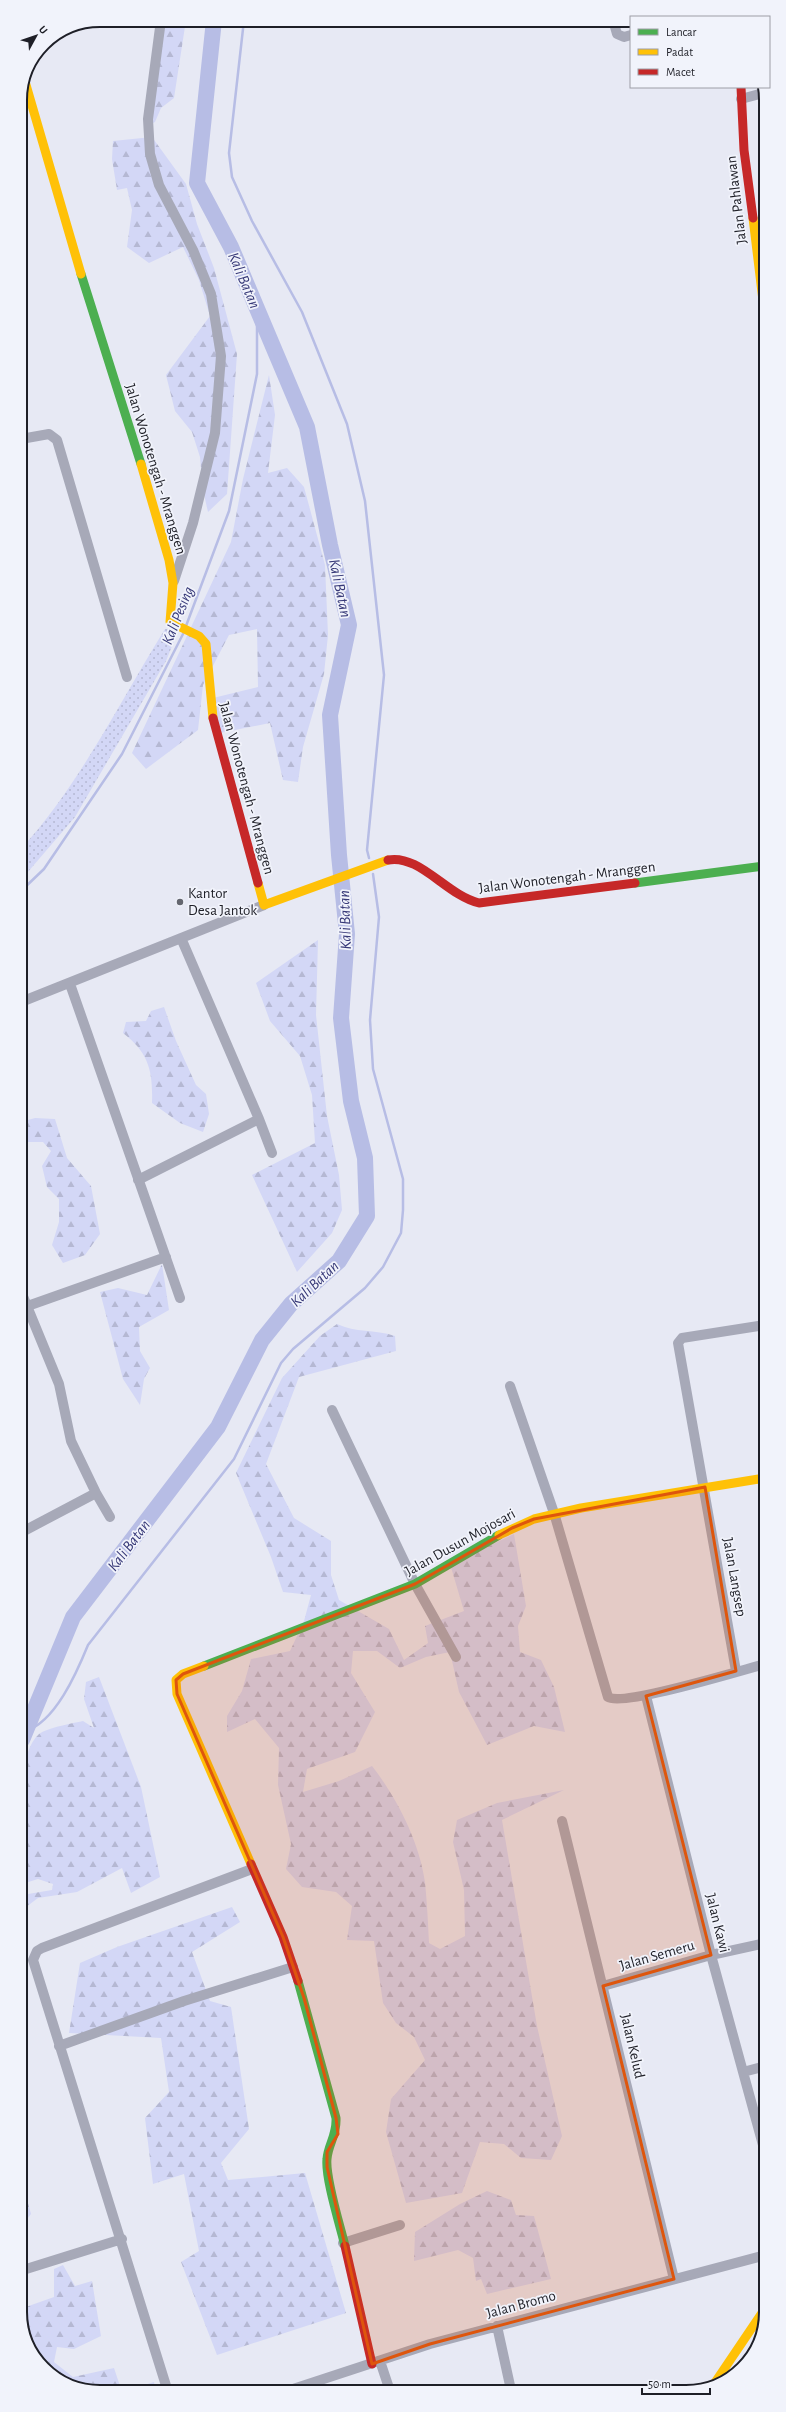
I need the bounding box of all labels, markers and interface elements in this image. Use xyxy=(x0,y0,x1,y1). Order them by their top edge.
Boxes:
north arrow xyxy=(16,16,56,56)
legend xyxy=(630,16,770,88)
text: U xyxy=(37,24,50,36)
text: Lancar xyxy=(666,26,697,38)
text: Padat xyxy=(666,46,693,58)
text: Macet xyxy=(666,66,695,78)
street label: Jalan Pahlawan xyxy=(724,155,749,245)
water label: Kali Batan xyxy=(225,250,263,311)
street label: Jalan Wonotengah - Mranggen xyxy=(122,382,189,556)
water label: Kali Batan xyxy=(326,557,354,619)
water label: Kali Pesing xyxy=(159,584,197,647)
street label: Jalan Wonotengah - Mranggen xyxy=(216,700,277,876)
street label: Jalan Wonotengah - Mranggen xyxy=(478,859,656,896)
place label: Kantor Desa Jantok xyxy=(188,886,257,918)
water label: Kali Batan xyxy=(336,890,354,950)
marker: Kantor Desa Jantok xyxy=(175,897,185,907)
water label: Kali Batan xyxy=(287,1258,342,1310)
street label: Jalan Dusun Mojosari xyxy=(403,1506,518,1579)
water label: Kali Batan xyxy=(105,1517,153,1574)
street label: Jalan Langsep xyxy=(720,1536,749,1618)
street label: Jalan Kawi xyxy=(703,1892,732,1954)
street label: Jalan Semeru xyxy=(618,1938,697,1973)
street label: Jalan Kelud xyxy=(618,2012,647,2080)
street label: Jalan Bromo xyxy=(485,2288,558,2321)
scale bar xyxy=(642,2370,710,2396)
text: 50 m xyxy=(648,2378,671,2390)

